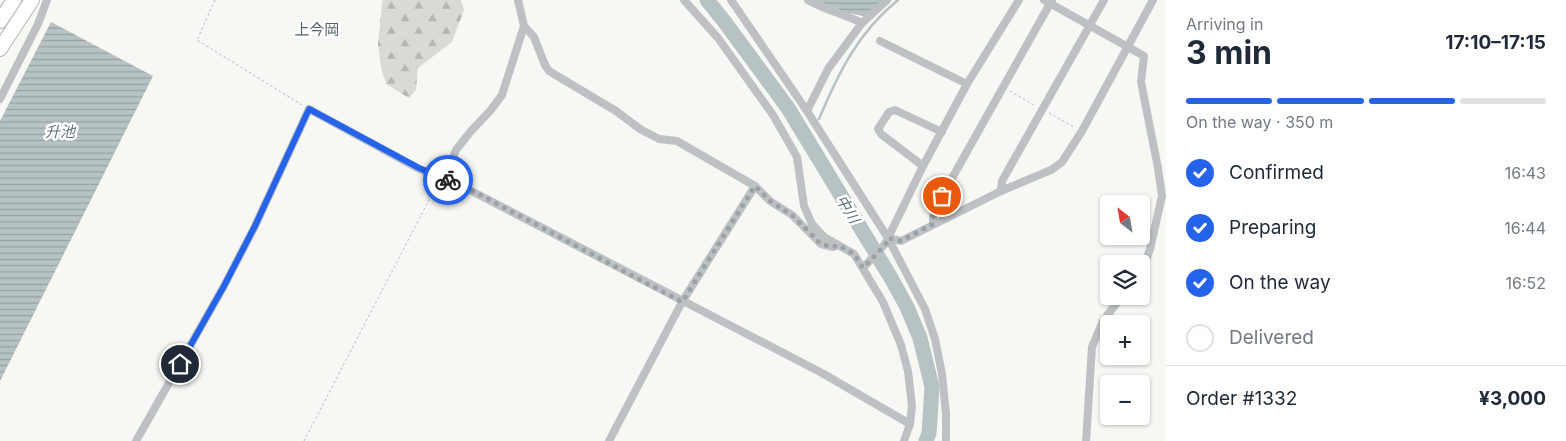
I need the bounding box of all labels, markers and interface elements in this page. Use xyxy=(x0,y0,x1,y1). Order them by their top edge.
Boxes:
text: Arriving in xyxy=(1186,14,1263,34)
district label: 上今岡 xyxy=(294,20,340,39)
text: 17:10–17:15 xyxy=(1445,31,1546,54)
text: 3 min xyxy=(1186,33,1272,72)
text: On the way · 350 m xyxy=(1186,112,1333,132)
water label: 升池 xyxy=(45,122,77,141)
courier xyxy=(423,155,473,205)
icon: check xyxy=(1186,159,1214,187)
text: Confirmed xyxy=(1229,161,1324,184)
text: 16:43 xyxy=(1505,163,1546,183)
icon: bike xyxy=(434,166,462,194)
pin xyxy=(921,175,963,217)
icon: bag xyxy=(928,182,956,210)
water label: 中川 xyxy=(832,191,865,228)
north arrow xyxy=(1100,195,1150,245)
map controls xyxy=(1100,195,1150,425)
icon: check xyxy=(1186,214,1214,242)
text: Preparing xyxy=(1229,216,1316,239)
text: 16:44 xyxy=(1504,218,1546,238)
button: layers xyxy=(1100,255,1150,305)
icon: check xyxy=(1186,269,1214,297)
text: On the way xyxy=(1229,271,1331,294)
text: 16:52 xyxy=(1505,273,1546,293)
button: + xyxy=(1100,315,1150,365)
text: Delivered xyxy=(1229,326,1314,349)
pin xyxy=(159,343,201,385)
icon: home xyxy=(166,350,194,378)
button: − xyxy=(1100,375,1150,425)
text: Order #1332 xyxy=(1186,387,1297,410)
text: ¥3,000 xyxy=(1479,387,1546,410)

